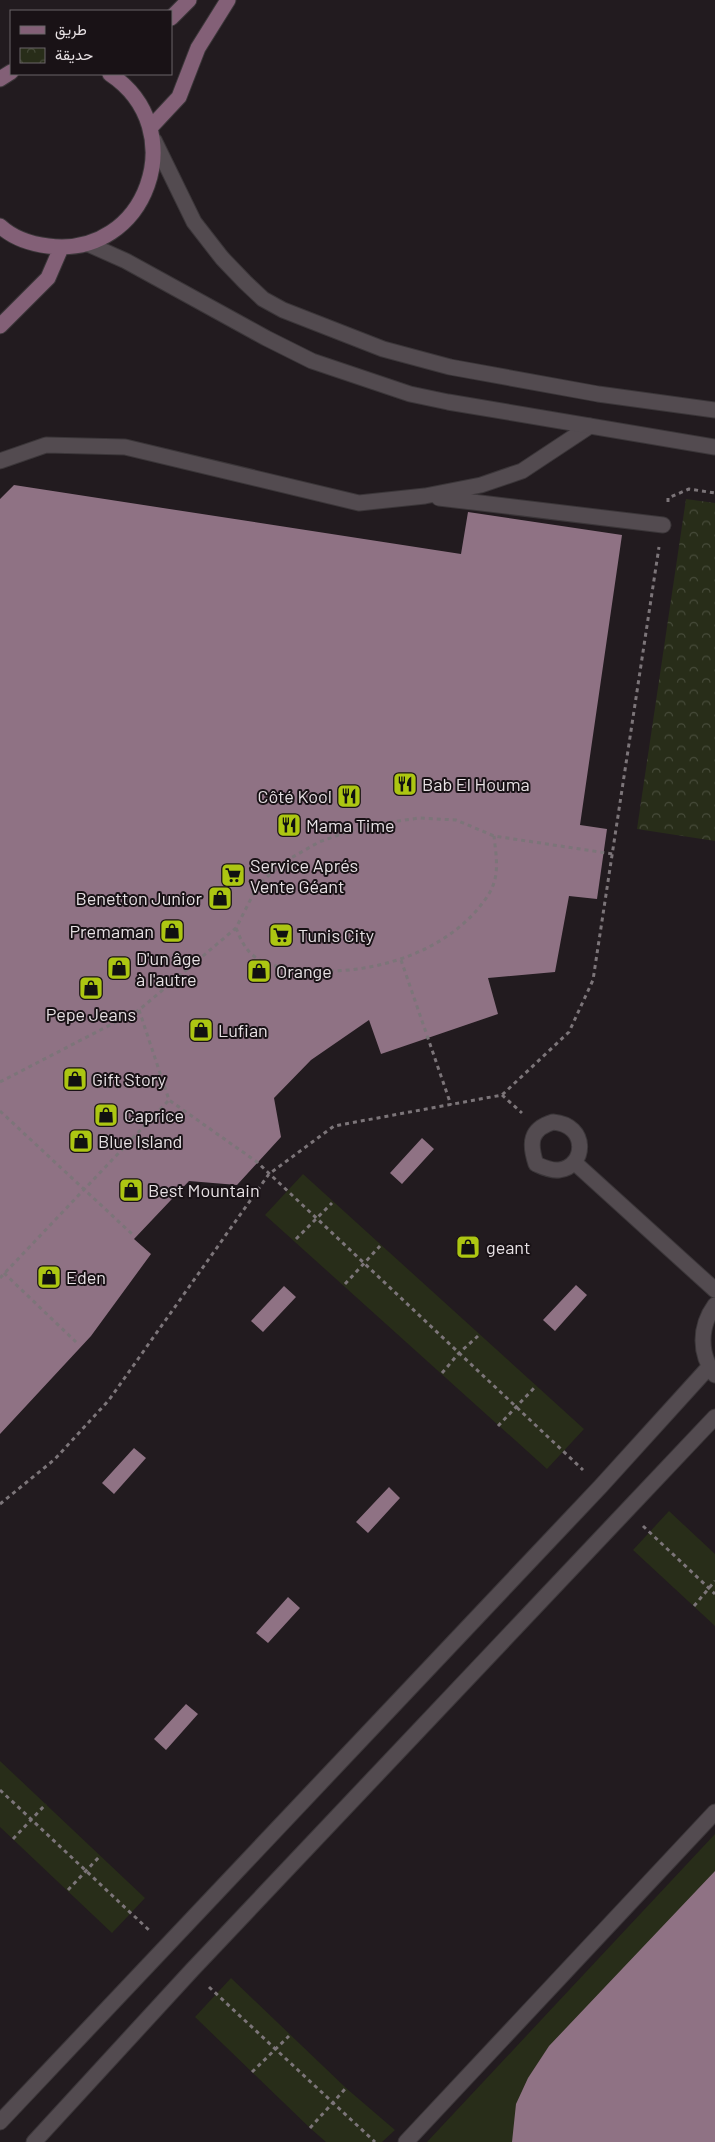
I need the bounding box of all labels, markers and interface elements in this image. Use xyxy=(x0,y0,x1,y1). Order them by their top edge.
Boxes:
legend xyxy=(10,10,172,75)
text: طريق xyxy=(55,20,87,40)
text: حديقة xyxy=(55,45,93,64)
restaurant icon: Bab El Houma xyxy=(392,771,418,797)
place label: Bab El Houma xyxy=(422,773,530,795)
restaurant icon: Côté Kool xyxy=(336,783,362,809)
place label: Côté Kool xyxy=(258,785,332,807)
restaurant icon: Mama Time xyxy=(276,812,302,838)
place label: Mama Time xyxy=(306,814,395,836)
place label: Service Aprés Vente Géant xyxy=(250,854,358,897)
supermarket icon: Service Aprés Vente Géant xyxy=(220,862,246,888)
shop icon: Benetton Junior xyxy=(207,885,233,911)
place label: Benetton Junior xyxy=(75,887,202,909)
shop icon: Premaman xyxy=(159,918,185,944)
place label: Premaman xyxy=(69,920,154,942)
supermarket icon: Tunis City xyxy=(268,922,294,948)
place label: Tunis City xyxy=(298,924,374,946)
place label: D'un âge à l'autre xyxy=(136,947,201,990)
shop icon: D'un âge à l'autre xyxy=(106,955,132,981)
shop icon: Orange xyxy=(246,958,272,984)
place label: Orange xyxy=(276,960,332,982)
shop icon: Pepe Jeans xyxy=(78,975,104,1001)
place label: Pepe Jeans xyxy=(46,1003,136,1025)
shop icon: Lufian xyxy=(188,1017,214,1043)
place label: Lufian xyxy=(218,1019,268,1041)
shop icon: Gift Story xyxy=(62,1066,88,1092)
place label: Gift Story xyxy=(92,1068,166,1090)
shop icon: Caprice xyxy=(93,1102,119,1128)
place label: Caprice xyxy=(124,1104,184,1126)
shop icon: Blue Island xyxy=(68,1128,94,1154)
place label: Blue Island xyxy=(98,1130,182,1152)
shop icon: Best Mountain xyxy=(118,1177,144,1203)
place label: Best Mountain xyxy=(148,1179,260,1201)
shop icon: geant xyxy=(455,1234,481,1260)
place label: geant xyxy=(486,1236,531,1258)
shop icon: Eden xyxy=(36,1264,62,1290)
place label: Eden xyxy=(66,1266,106,1288)

